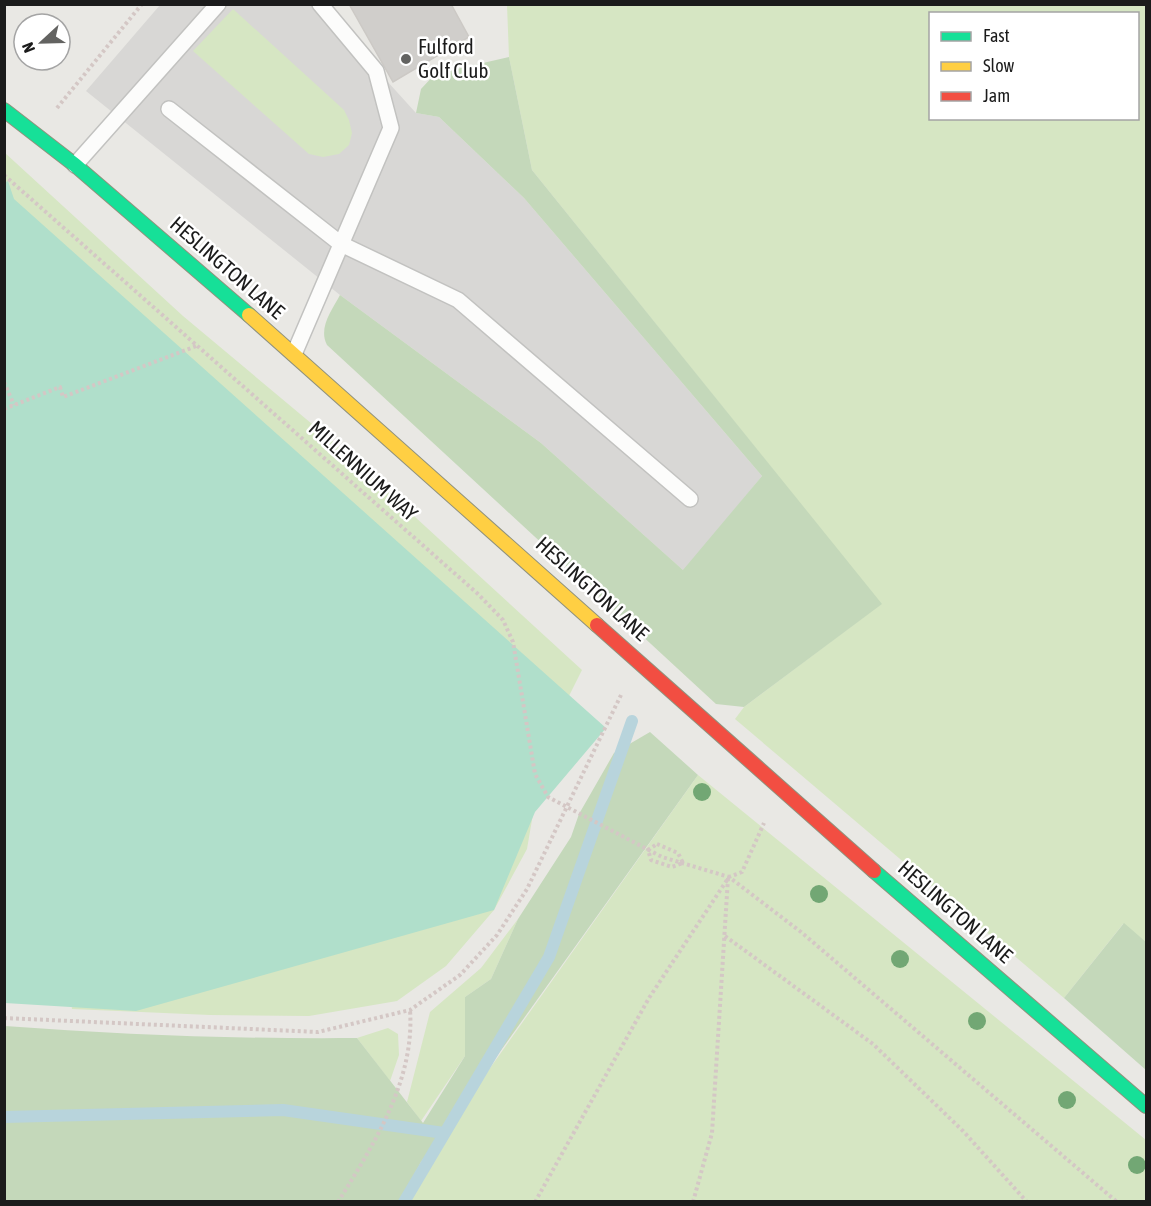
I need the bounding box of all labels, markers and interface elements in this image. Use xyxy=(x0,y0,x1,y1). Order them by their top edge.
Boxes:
north arrow xyxy=(12,12,72,72)
legend xyxy=(929,12,1139,120)
text: Fast xyxy=(983,25,1010,46)
place label: Fulford Golf Club xyxy=(418,34,488,82)
text: N xyxy=(18,40,38,55)
marker: Fulford Golf Club xyxy=(399,52,413,66)
text: Slow xyxy=(983,55,1014,76)
text: Jam xyxy=(983,85,1010,106)
street label: HESLINGTON LANE xyxy=(166,211,290,323)
street label: MILLENNIUM WAY xyxy=(305,415,423,526)
street label: HESLINGTON LANE xyxy=(531,531,654,645)
street label: HESLINGTON LANE xyxy=(894,855,1018,967)

